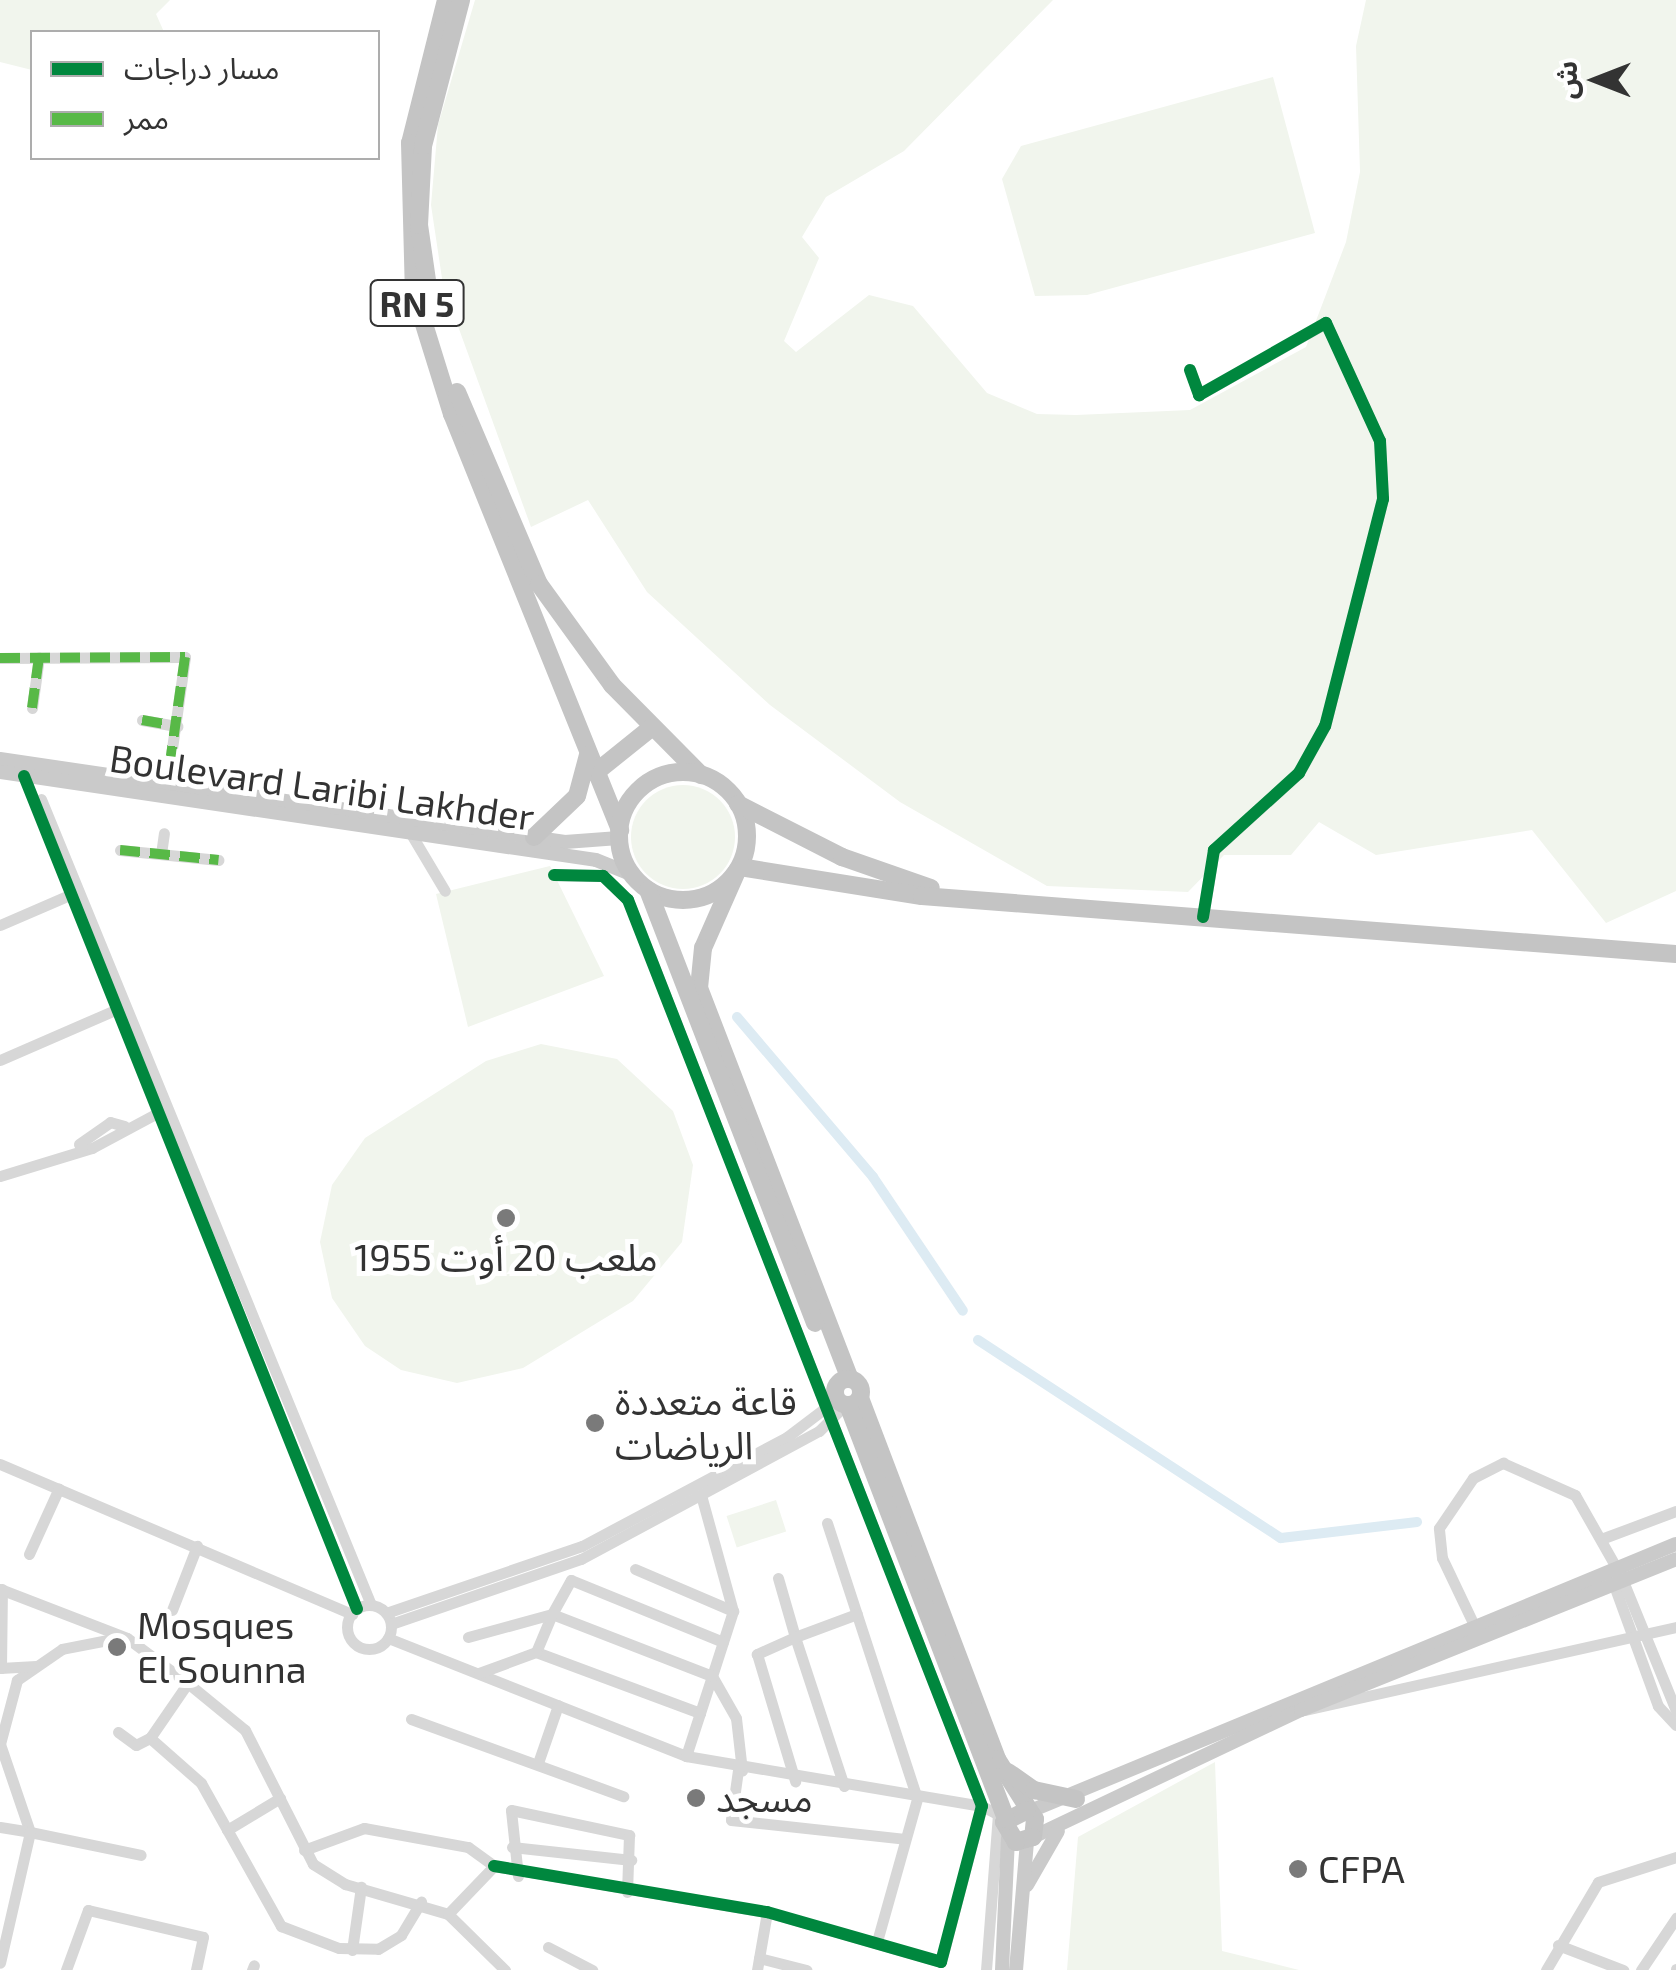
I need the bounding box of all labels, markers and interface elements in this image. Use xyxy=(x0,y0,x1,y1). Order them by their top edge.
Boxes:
legend xyxy=(30,30,380,160)
north arrow xyxy=(1546,30,1646,130)
text: مسار دراجات xyxy=(124,49,280,85)
text: ش xyxy=(1549,61,1583,99)
text: ممر xyxy=(124,99,169,135)
road number: RN 5 xyxy=(370,273,464,333)
street label: Boulevard Laribi Lakhder xyxy=(107,735,537,839)
marker: ملعب 20 أوت 1955 xyxy=(495,1207,517,1229)
place label: ملعب 20 أوت 1955 xyxy=(354,1234,658,1280)
place label: قاعة متعددة الرياضات xyxy=(615,1378,797,1468)
marker: قاعة متعددة الرياضات xyxy=(584,1412,606,1434)
place label: Mosques El Sounna xyxy=(137,1602,308,1692)
marker: Mosques El Sounna xyxy=(106,1636,128,1658)
place label: مسجد xyxy=(716,1775,813,1821)
marker: مسجد xyxy=(685,1787,707,1809)
place label: CFPA xyxy=(1318,1846,1405,1892)
marker: CFPA xyxy=(1287,1858,1309,1880)

